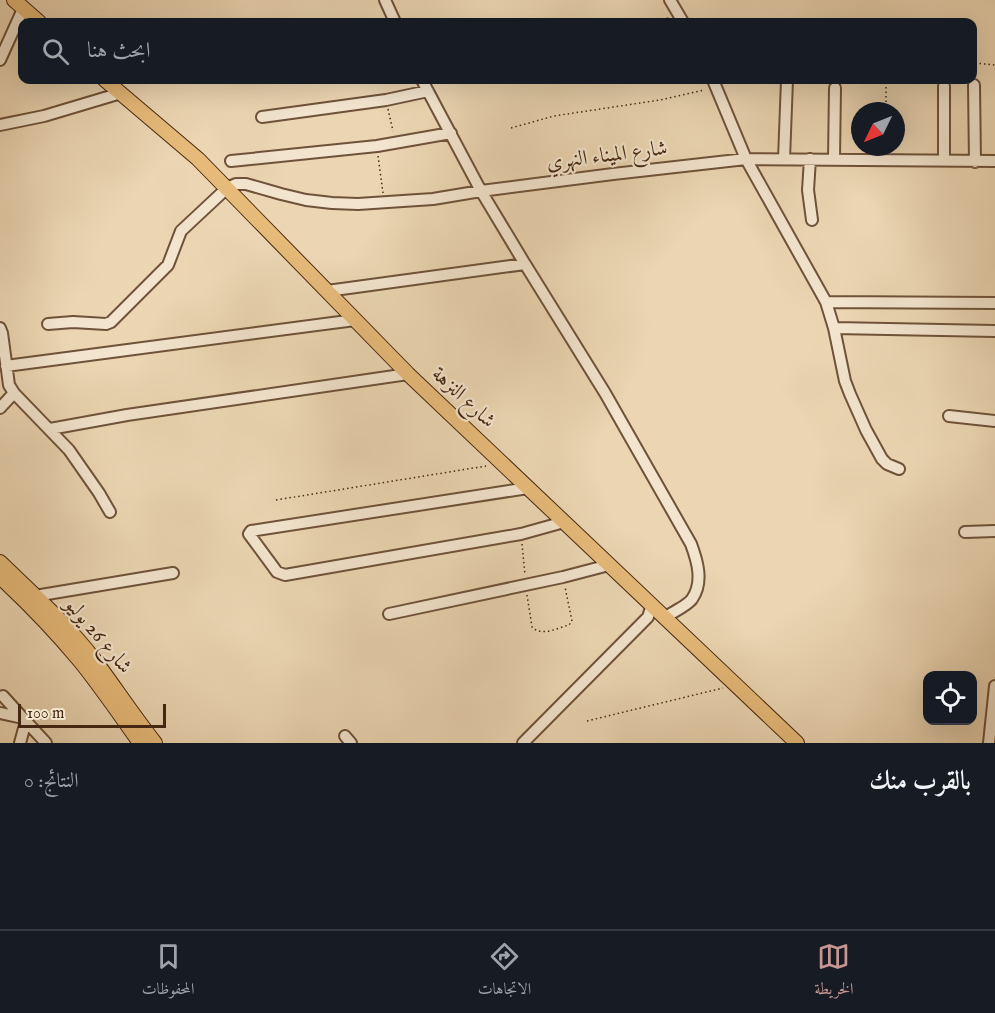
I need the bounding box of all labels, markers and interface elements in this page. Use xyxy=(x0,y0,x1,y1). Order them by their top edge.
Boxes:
search box xyxy=(18,18,977,84)
icon: search xyxy=(39,35,72,68)
text: ابحث هنا xyxy=(87,37,150,65)
north arrow xyxy=(851,102,905,156)
street label: شارع الميناء النهري xyxy=(545,135,669,180)
street label: شارع النزهة xyxy=(423,361,501,437)
street label: شارع 26 يوليو xyxy=(55,591,138,682)
map controls xyxy=(923,671,977,725)
button: locate xyxy=(923,671,977,725)
scale bar xyxy=(18,701,166,728)
text: 100 m xyxy=(27,704,64,724)
text: بالقرب منك xyxy=(869,765,971,798)
text: النتائج: 0 xyxy=(24,769,79,794)
tab: المحفوظات xyxy=(142,940,194,1004)
tab: الاتجاهات xyxy=(478,940,531,1004)
tab: الخريطة xyxy=(814,940,853,1004)

